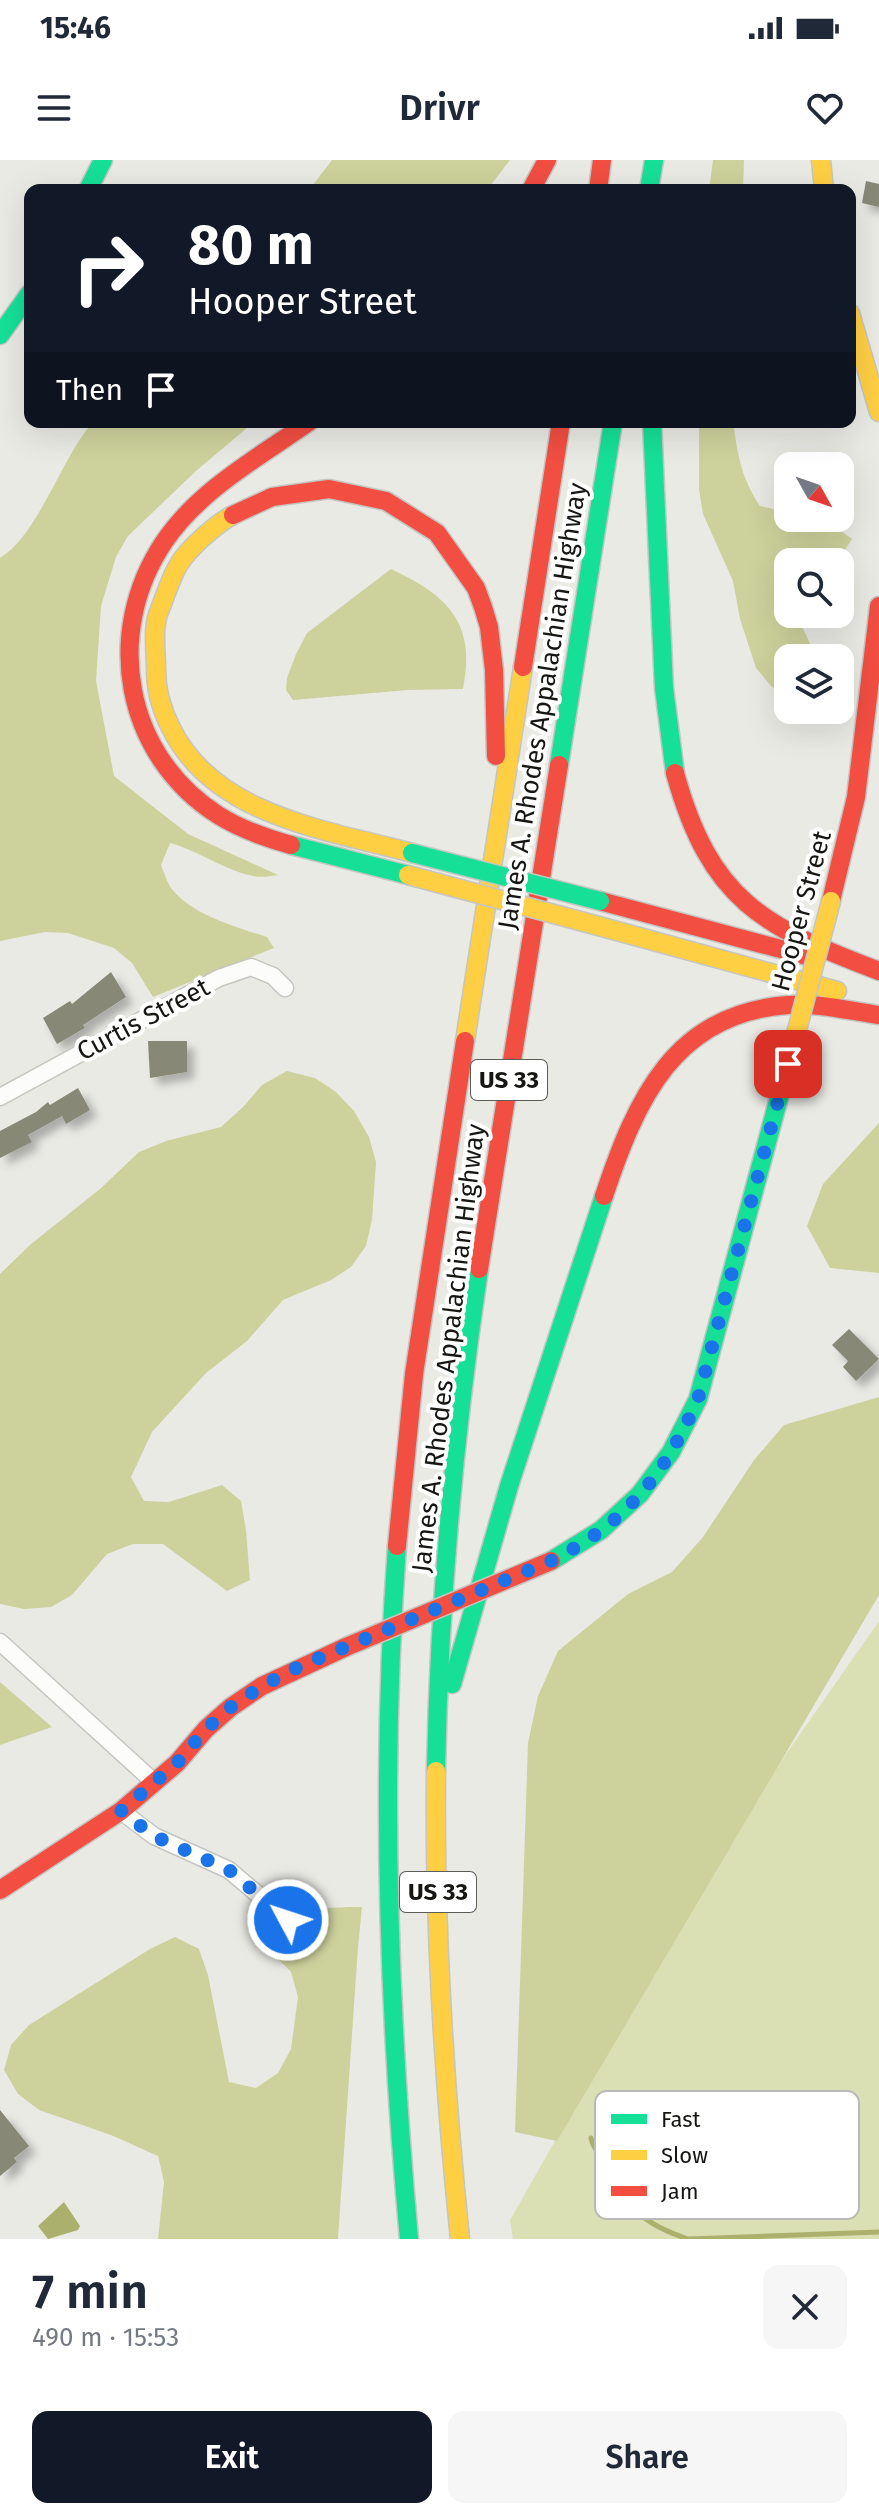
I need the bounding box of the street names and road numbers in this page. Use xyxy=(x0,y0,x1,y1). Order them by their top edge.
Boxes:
street label: James A. Rhodes Appalachian Highway xyxy=(492,480,593,931)
street label: Hooper Street xyxy=(765,827,838,995)
street label: Curtis Street xyxy=(72,971,215,1067)
road number: US 33 xyxy=(471,1060,547,1100)
street label: James A. Rhodes Appalachian Highway xyxy=(406,1122,491,1574)
road number: US 33 xyxy=(400,1872,476,1912)

